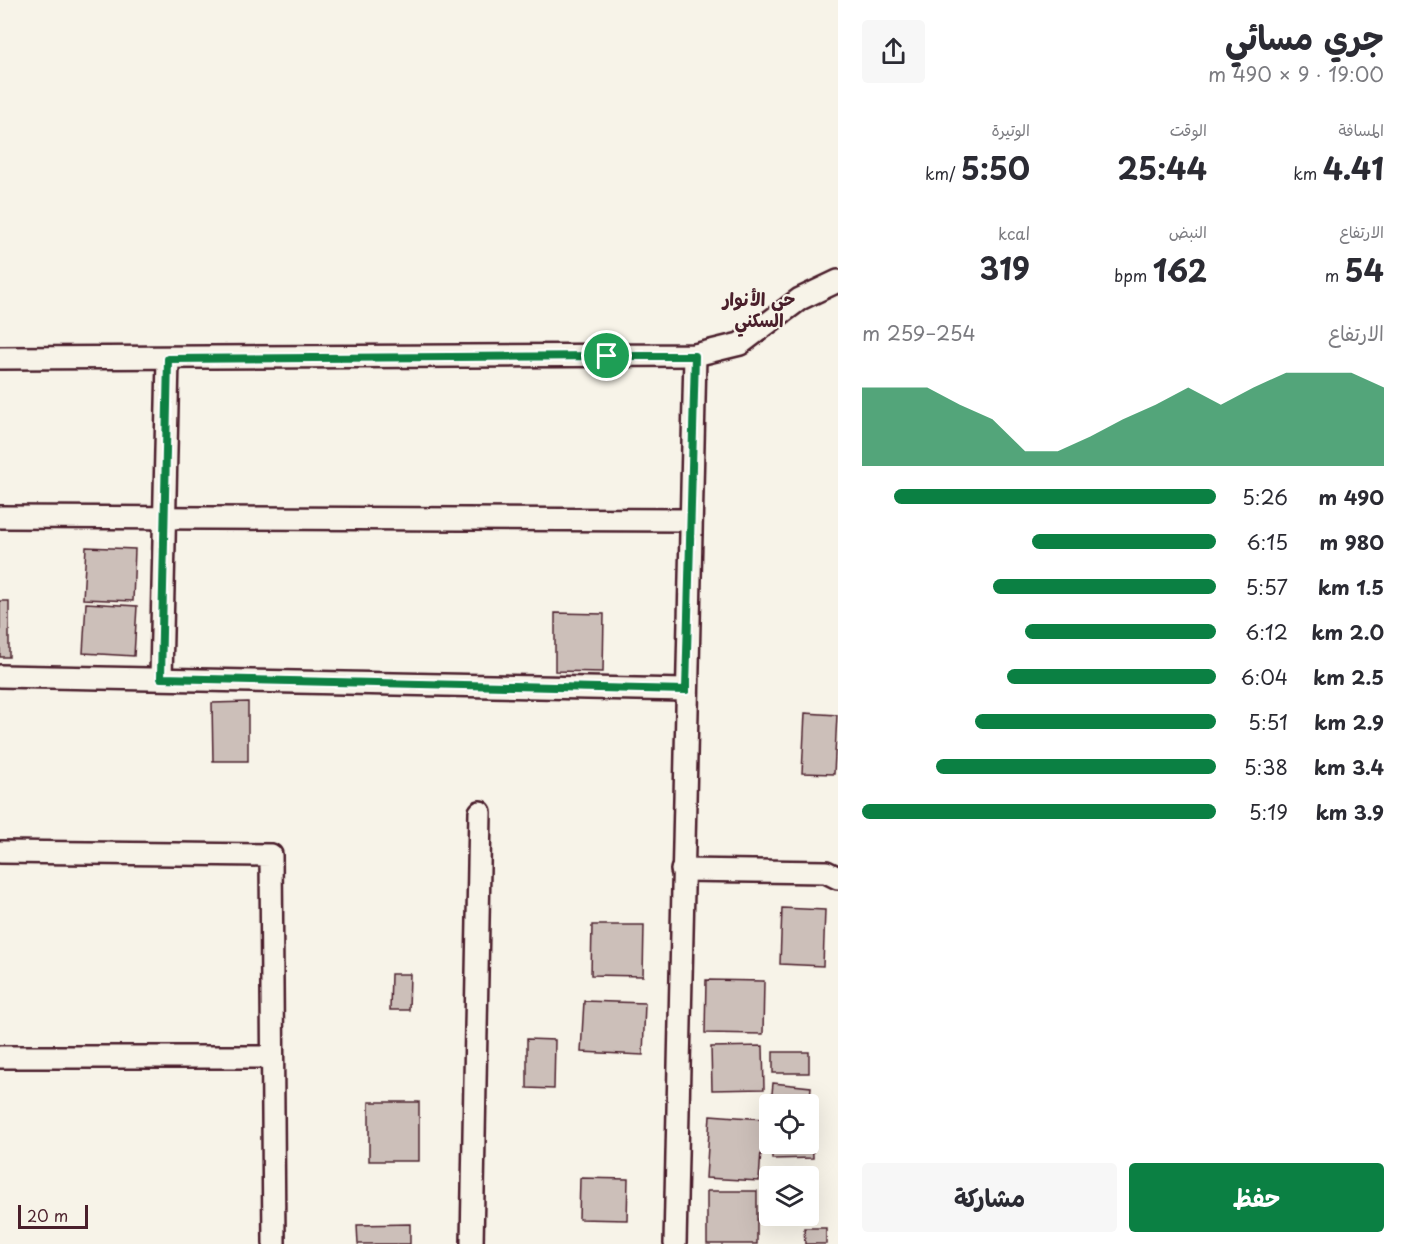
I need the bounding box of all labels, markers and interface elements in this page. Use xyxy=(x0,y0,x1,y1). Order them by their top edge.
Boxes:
text: جري مسائي xyxy=(1225,11,1384,61)
button: share xyxy=(862,20,925,83)
text: 19:00 · 9 × 490 m xyxy=(1208,59,1384,89)
text: الوتيرة xyxy=(991,117,1030,141)
text: الوقت xyxy=(1170,117,1207,141)
text: المسافة xyxy=(1338,117,1384,141)
text: 5:50 xyxy=(961,145,1030,190)
text: 25:44 xyxy=(1117,145,1207,190)
text: 4.41 xyxy=(1323,145,1384,190)
text: /km xyxy=(925,161,961,185)
text: km xyxy=(1293,161,1323,185)
text: النبض xyxy=(1169,219,1207,243)
text: الارتفاع xyxy=(1339,219,1384,243)
text: kcal xyxy=(998,221,1030,245)
text: 319 xyxy=(980,245,1030,290)
text: 162 xyxy=(1153,247,1207,292)
text: 54 xyxy=(1344,247,1384,292)
text: bpm xyxy=(1114,263,1153,287)
text: m xyxy=(1325,263,1344,287)
district label: حي الأنوار السكني xyxy=(721,285,796,337)
text: 254–259 m xyxy=(862,318,976,348)
text: الارتفاع xyxy=(1328,318,1384,348)
pin xyxy=(581,330,632,381)
icon: arrive xyxy=(590,339,623,372)
text: 5:26 xyxy=(1242,482,1288,512)
text: 490 m xyxy=(1319,482,1384,512)
text: 6:15 xyxy=(1246,527,1288,557)
text: 980 m xyxy=(1320,527,1384,557)
text: 5:57 xyxy=(1246,572,1288,602)
text: 1.5 km xyxy=(1318,572,1384,602)
text: 6:12 xyxy=(1245,617,1288,647)
text: 2.0 km xyxy=(1311,617,1384,647)
text: 6:04 xyxy=(1240,662,1288,692)
text: 2.5 km xyxy=(1313,662,1384,692)
text: 5:51 xyxy=(1248,707,1288,737)
text: 2.9 km xyxy=(1314,707,1384,737)
text: 5:38 xyxy=(1244,752,1288,782)
text: 3.4 km xyxy=(1314,752,1384,782)
text: 5:19 xyxy=(1249,797,1288,827)
text: 3.9 km xyxy=(1316,797,1384,827)
map controls xyxy=(759,1094,819,1226)
button: locate xyxy=(759,1094,819,1154)
button: مشاركة xyxy=(862,1163,1117,1232)
button: حفظ xyxy=(1129,1163,1384,1232)
button: layers xyxy=(759,1166,819,1226)
scale bar xyxy=(18,1202,88,1230)
text: 20 m xyxy=(27,1203,68,1227)

